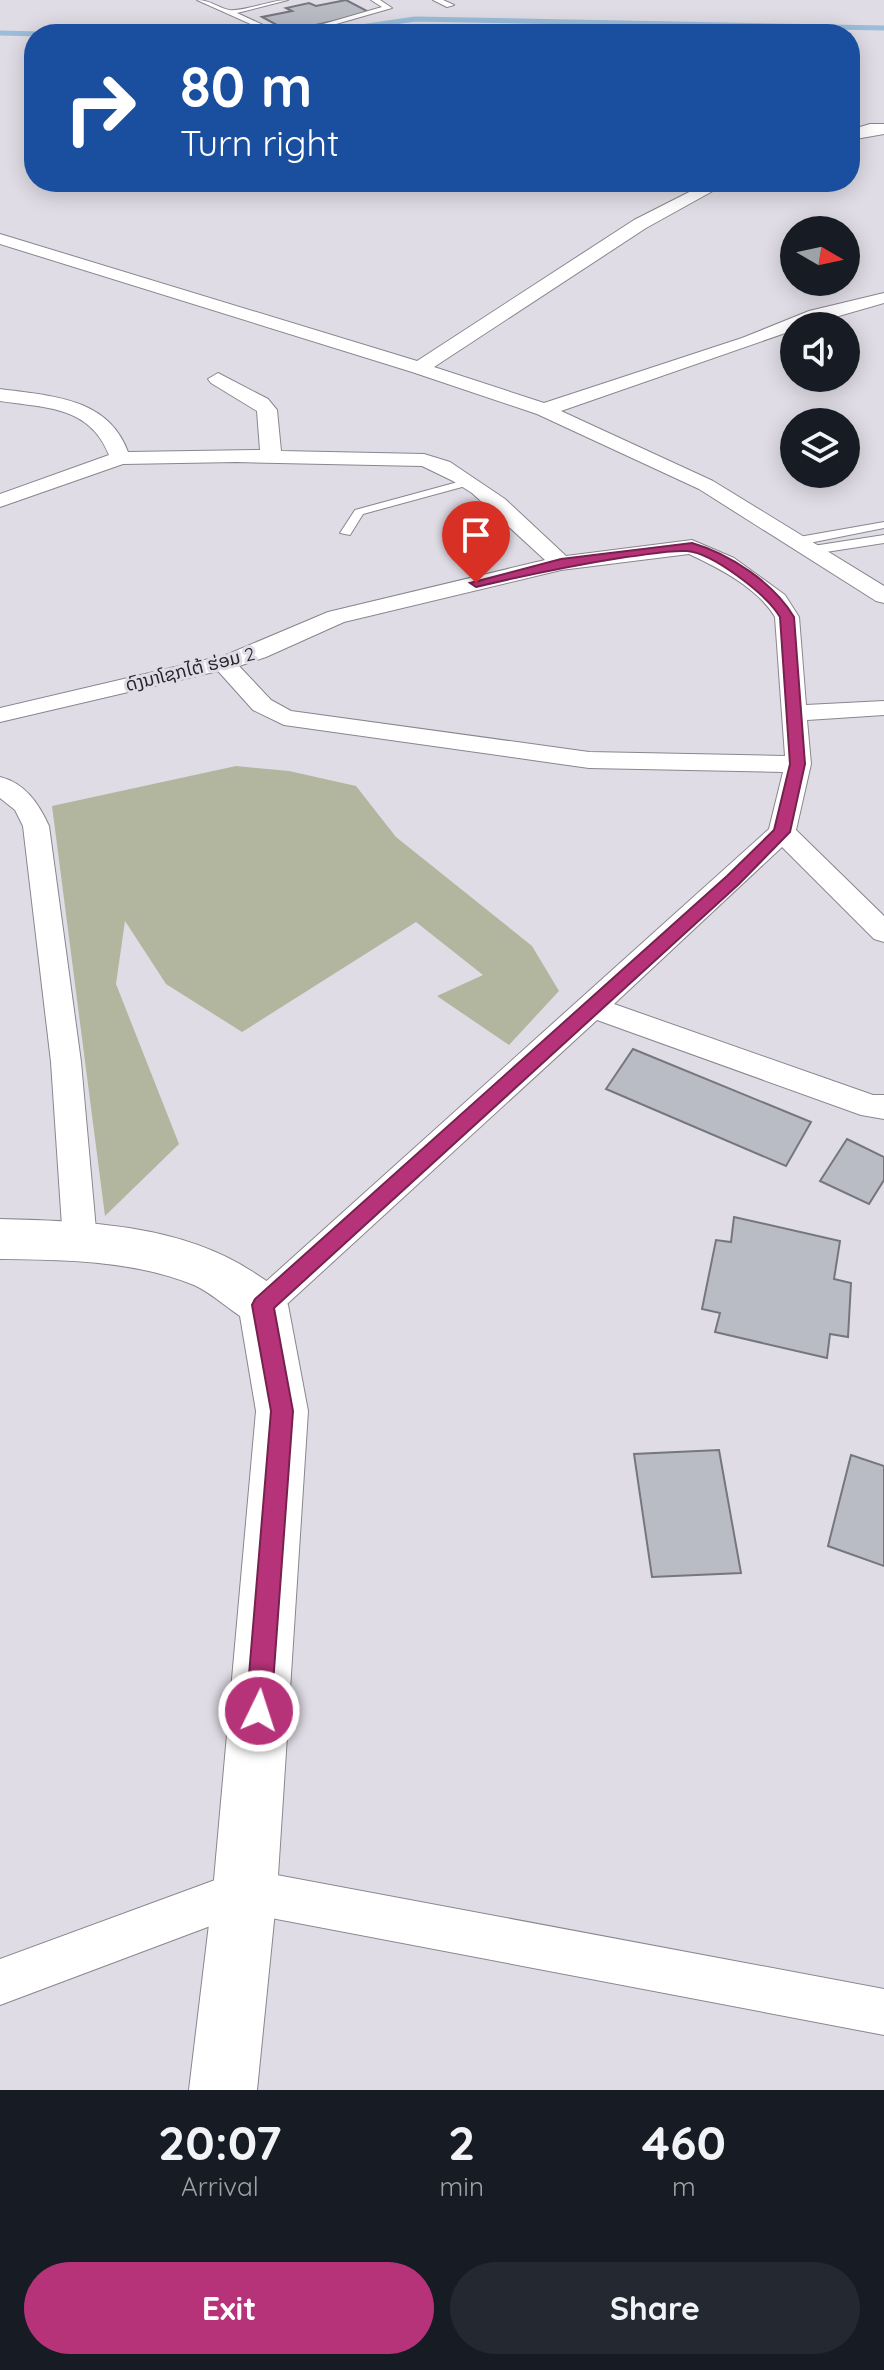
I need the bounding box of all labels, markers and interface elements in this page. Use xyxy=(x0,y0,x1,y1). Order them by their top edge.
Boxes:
text: 80 m xyxy=(180,51,312,121)
icon: right xyxy=(48,56,152,160)
text: Turn right xyxy=(180,120,339,165)
north arrow xyxy=(780,216,860,296)
map controls xyxy=(780,216,860,488)
button: sound xyxy=(780,312,860,392)
button: layers xyxy=(780,408,860,488)
pin xyxy=(442,501,510,583)
icon: arrive xyxy=(454,513,498,557)
street label: ດົງນາໂຊກໄຕ້ ຮ່ອມ 2 xyxy=(123,642,257,696)
position arrow xyxy=(217,1669,301,1753)
text: 20:07 xyxy=(158,2112,282,2172)
text: 2 xyxy=(448,2112,475,2172)
text: 460 xyxy=(642,2112,726,2172)
text: Arrival xyxy=(181,2170,259,2203)
text: min xyxy=(440,2170,484,2203)
text: m xyxy=(672,2170,696,2203)
button: Exit xyxy=(24,2262,434,2354)
button: Share xyxy=(450,2262,860,2354)

